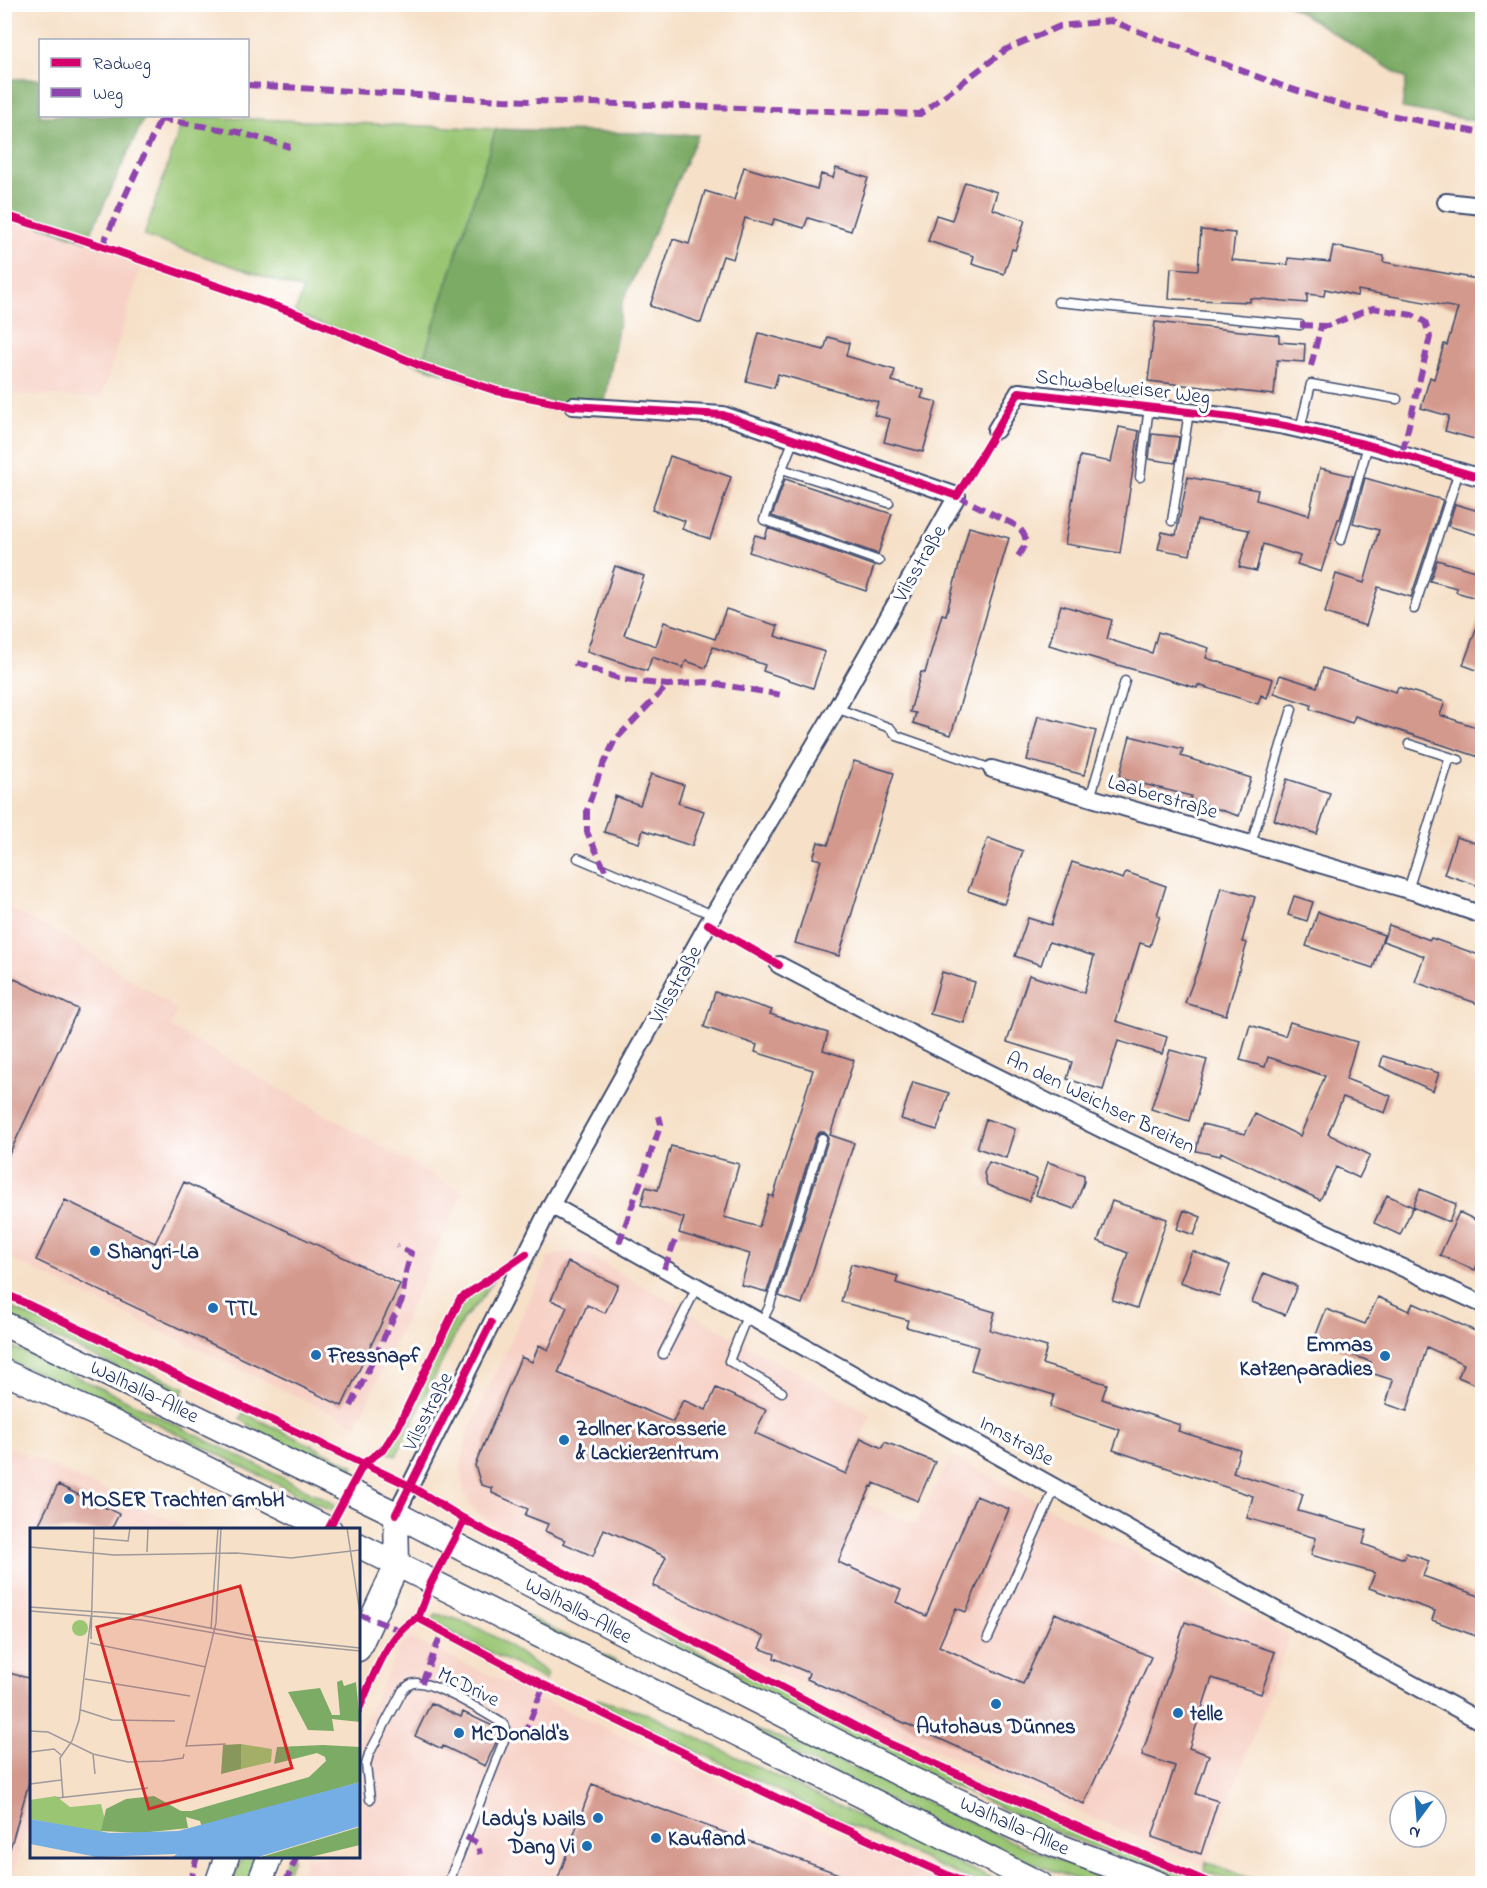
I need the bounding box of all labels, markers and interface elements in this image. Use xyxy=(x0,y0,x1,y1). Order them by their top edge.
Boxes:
legend xyxy=(39,39,249,117)
text: Radweg xyxy=(93,52,151,79)
text: Weg xyxy=(93,82,123,109)
street label: Schwabelweiser Weg xyxy=(1033,362,1212,416)
street label: Vilsstraße xyxy=(886,519,955,609)
street label: Laaberstraße xyxy=(1104,768,1222,828)
street label: Vilsstraße xyxy=(643,940,711,1030)
street label: An den Weichser Breiten xyxy=(1001,1045,1200,1163)
place label: Shangri-La xyxy=(107,1238,199,1270)
marker: Shangri-La xyxy=(88,1244,102,1258)
place label: TTL xyxy=(225,1295,258,1325)
marker: TTL xyxy=(206,1301,220,1315)
place label: Emmas Katzenparadies xyxy=(1240,1331,1373,1385)
place label: Fressnapf xyxy=(327,1342,421,1372)
marker: Fressnapf xyxy=(309,1348,323,1362)
marker: Emmas Katzenparadies xyxy=(1378,1349,1392,1363)
street label: Walhalla-Allee xyxy=(85,1354,204,1432)
street label: Vilsstraße xyxy=(396,1367,462,1457)
street label: Innstraße xyxy=(973,1409,1060,1475)
place label: Zollner Karosserie & Lackierzentrum xyxy=(575,1415,727,1469)
marker: Zollner Karosserie & Lackierzentrum xyxy=(557,1433,571,1447)
place label: MOSER Trachten GmbH xyxy=(81,1486,285,1516)
marker: MOSER Trachten GmbH xyxy=(62,1492,76,1506)
inset map xyxy=(30,1528,360,1858)
street label: Walhalla-Allee xyxy=(519,1571,638,1653)
street label: McDrive xyxy=(432,1660,505,1716)
marker: Autohaus Dünnes xyxy=(989,1697,1003,1711)
place label: telle xyxy=(1189,1700,1224,1730)
marker: telle xyxy=(1171,1706,1185,1720)
place label: Autohaus Dünnes xyxy=(916,1713,1076,1743)
place label: McDonald's xyxy=(471,1720,570,1750)
marker: McDonald's xyxy=(452,1726,466,1740)
street label: Walhalla-Allee xyxy=(954,1789,1075,1865)
north arrow xyxy=(1388,1789,1448,1849)
place label: Lady's Nails xyxy=(482,1805,586,1837)
marker: Lady's Nails xyxy=(591,1811,605,1825)
text: N xyxy=(1406,1818,1423,1845)
place label: Kaufland xyxy=(668,1825,746,1855)
marker: Kaufland xyxy=(649,1831,663,1845)
place label: Dang Vi xyxy=(507,1833,575,1865)
marker: Dang Vi xyxy=(580,1839,594,1853)

